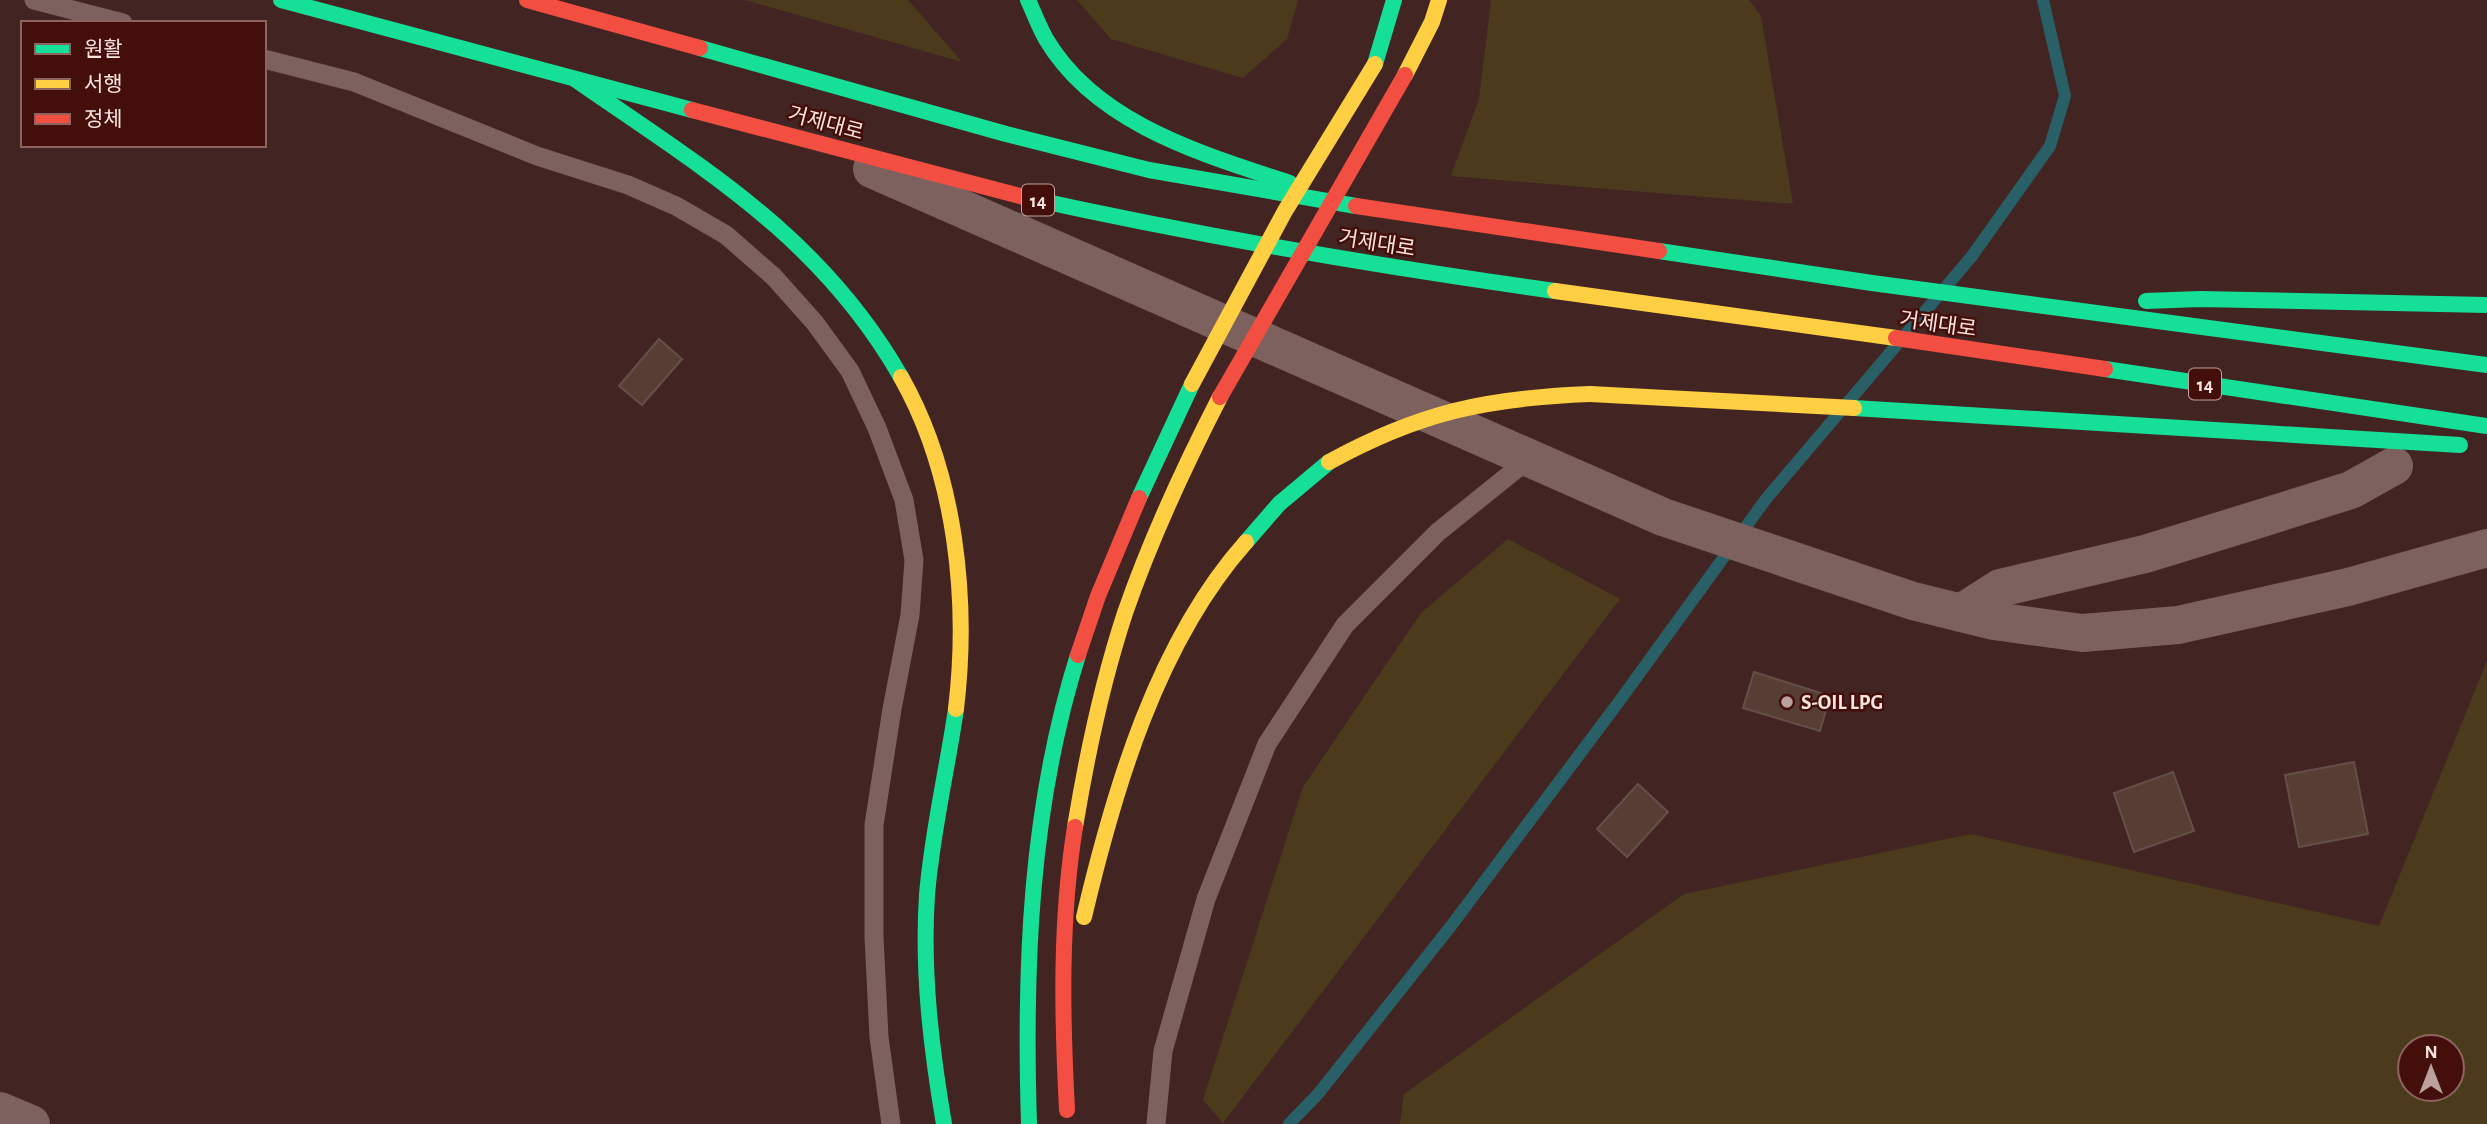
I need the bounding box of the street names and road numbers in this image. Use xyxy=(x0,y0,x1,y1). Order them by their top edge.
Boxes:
street label: 거제대로 xyxy=(786,102,866,144)
road number: 14 xyxy=(1022,184,1054,216)
street label: 거제대로 xyxy=(1337,226,1417,260)
street label: 거제대로 xyxy=(1898,308,1978,340)
road number: 14 xyxy=(2189,368,2221,400)

